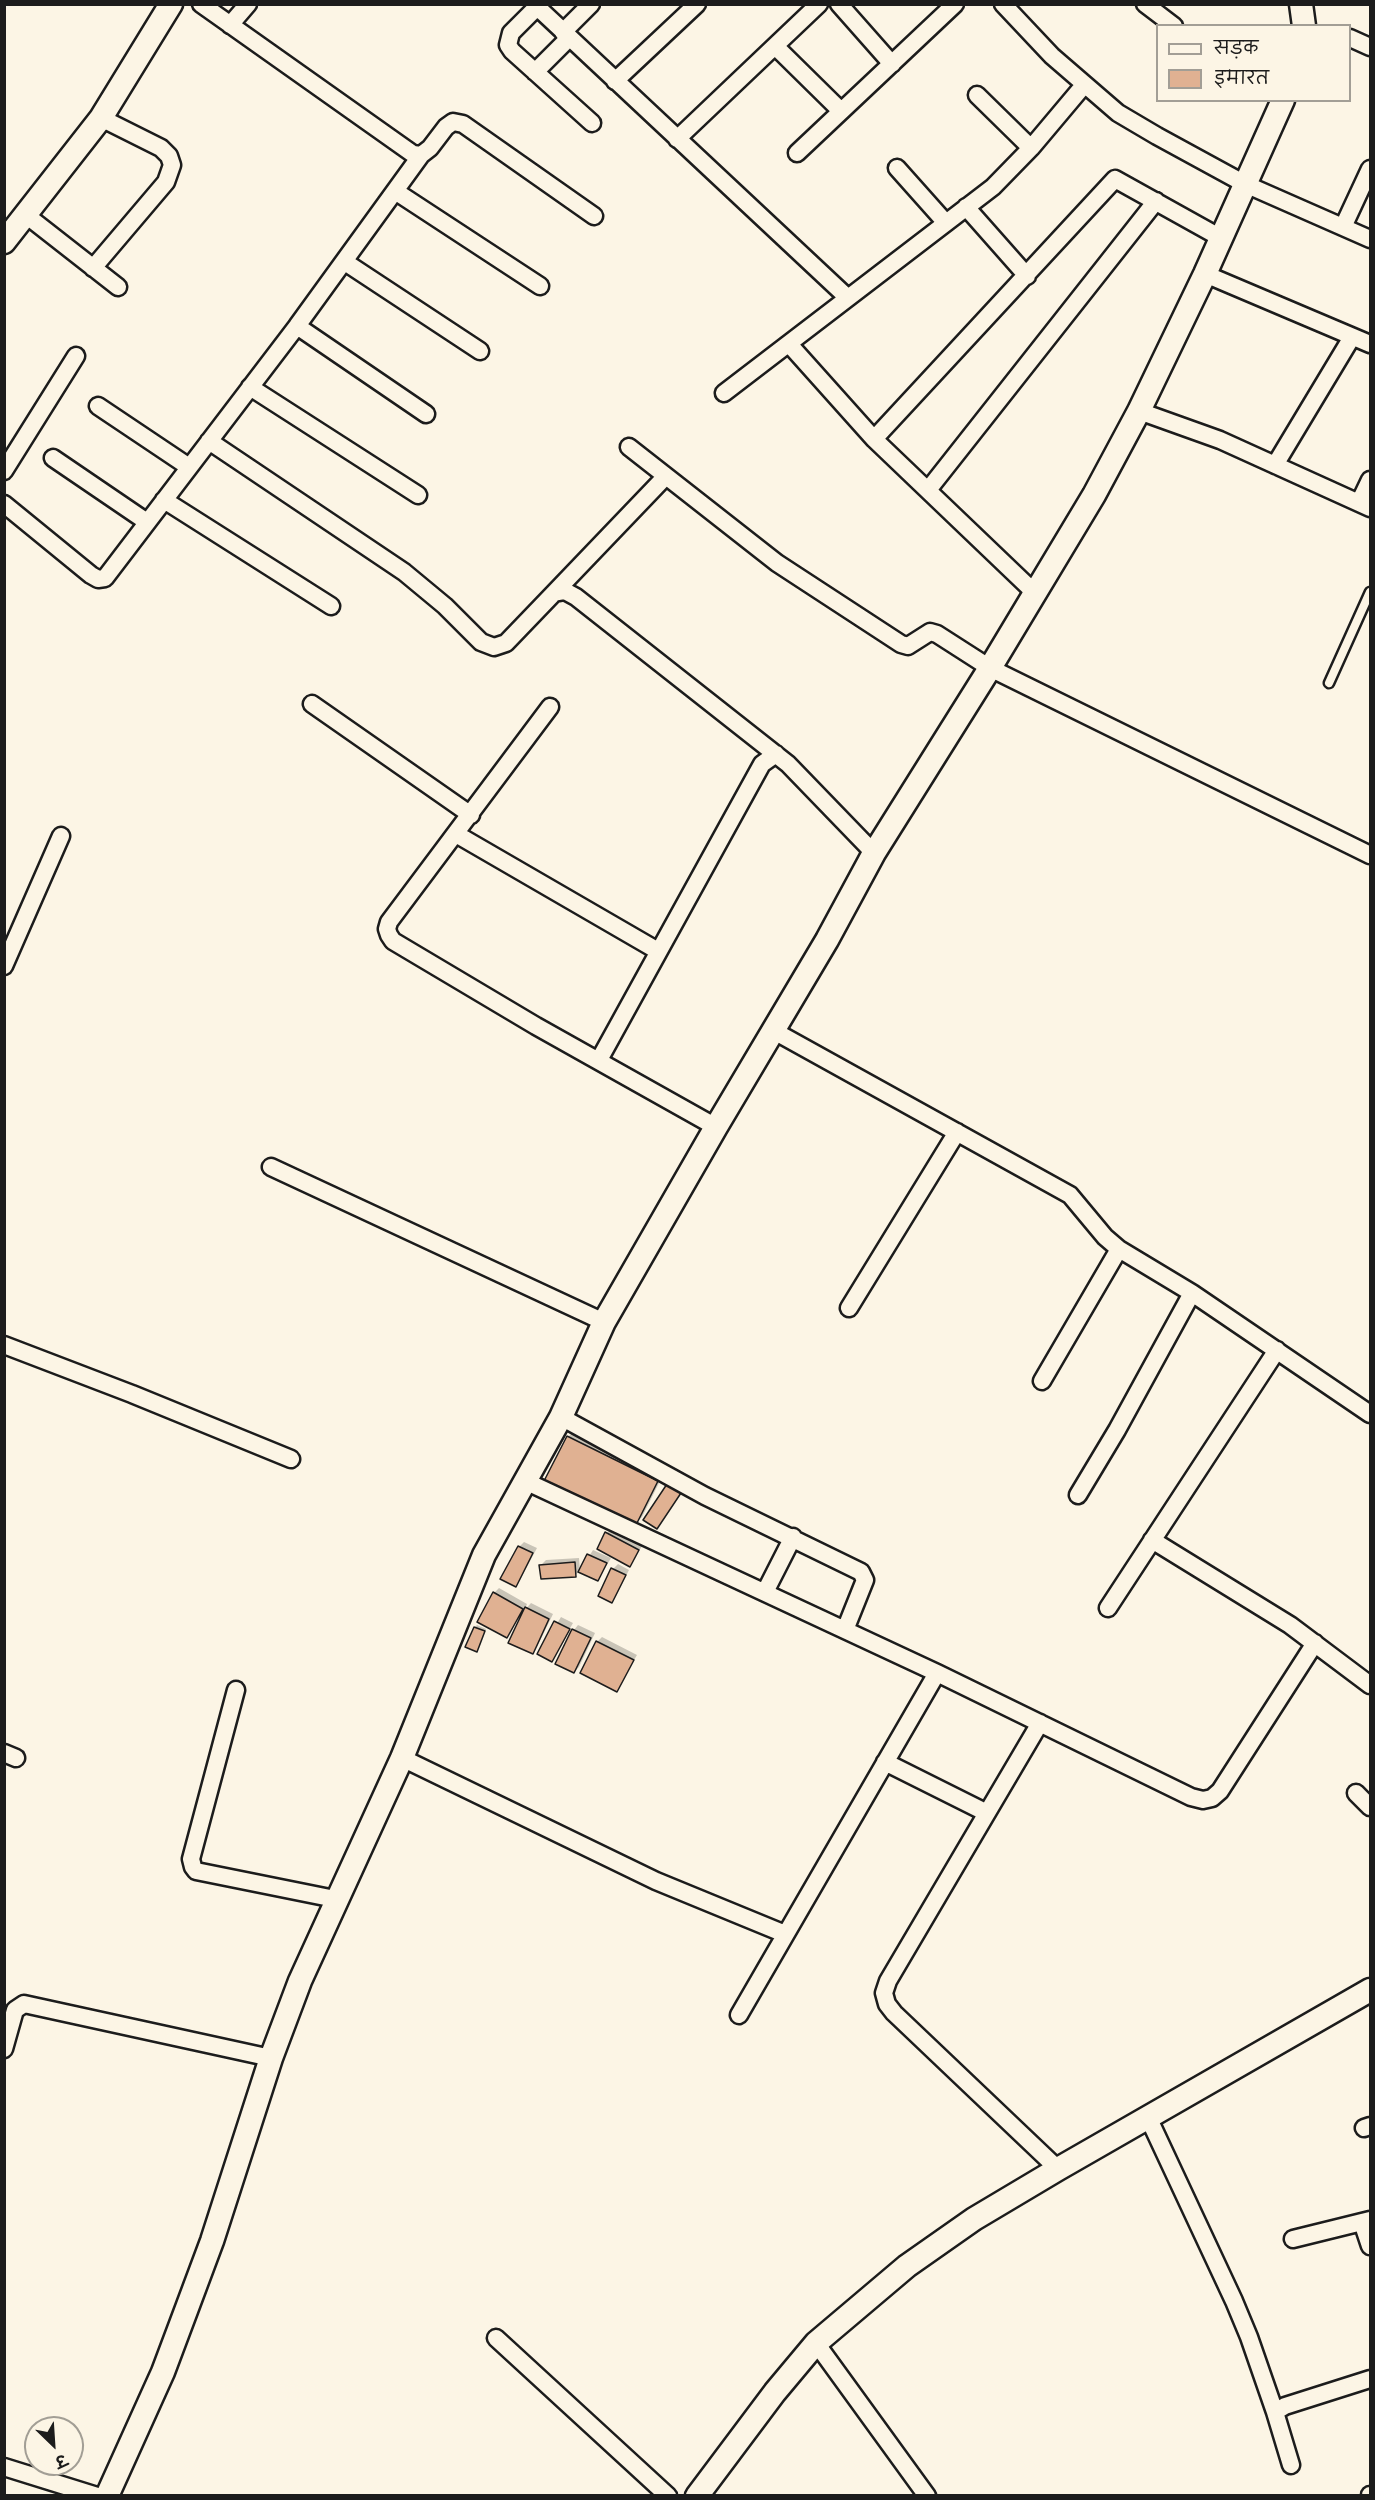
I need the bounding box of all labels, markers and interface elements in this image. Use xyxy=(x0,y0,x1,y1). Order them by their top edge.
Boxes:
legend xyxy=(1156,24,1351,102)
text: सड़क xyxy=(1214,37,1258,59)
text: इमारत xyxy=(1214,67,1269,89)
north arrow xyxy=(24,2416,84,2476)
text: उ xyxy=(52,2450,70,2472)

